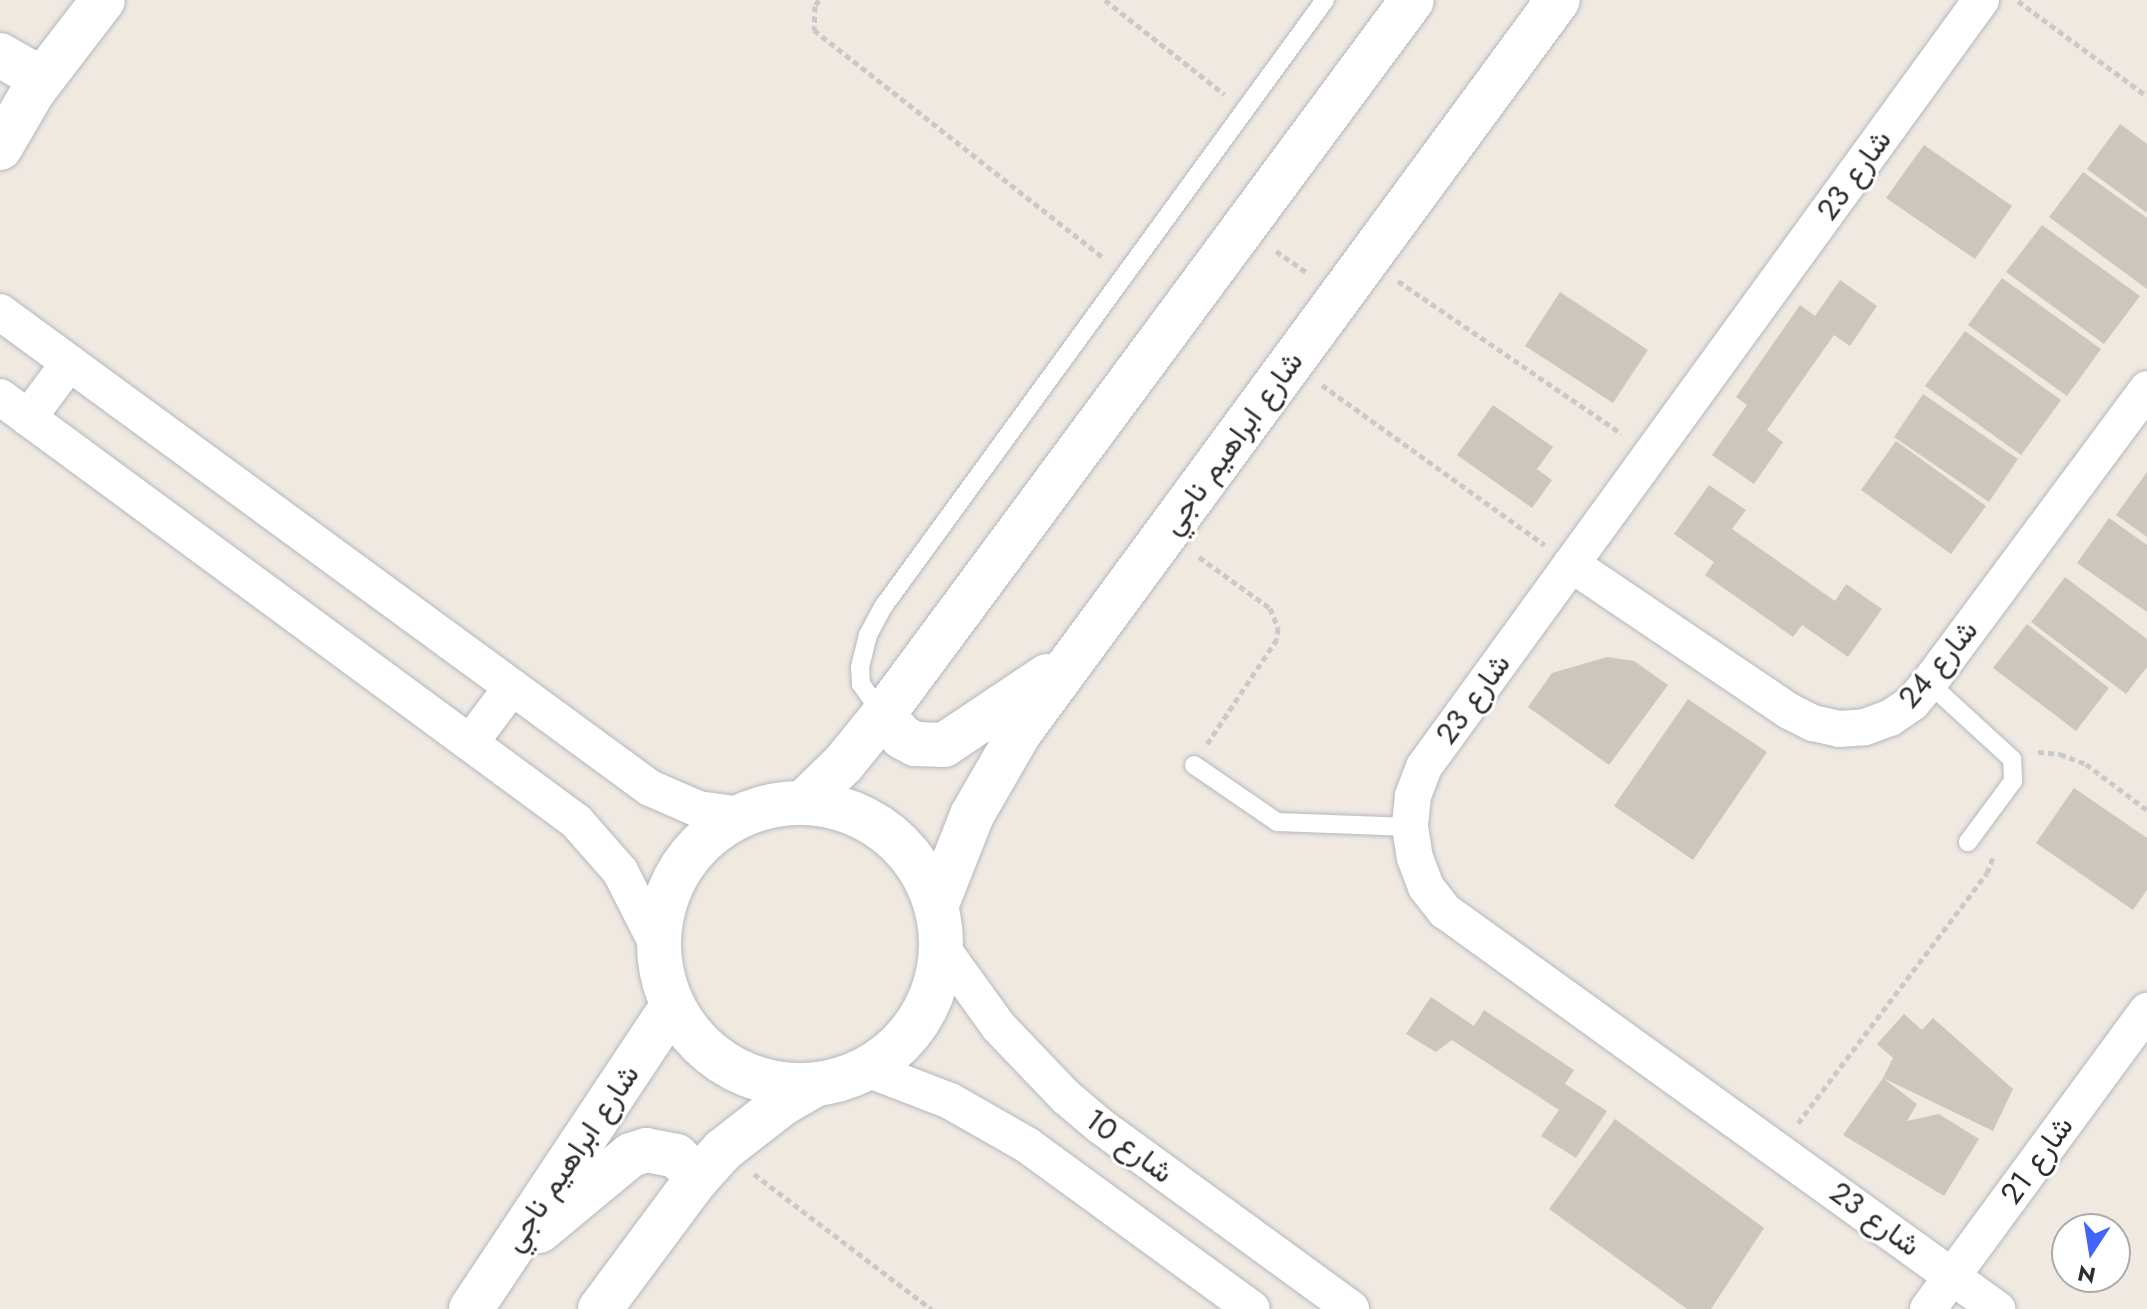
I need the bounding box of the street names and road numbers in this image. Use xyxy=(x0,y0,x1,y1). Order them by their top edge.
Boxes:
street label: شارع 23 xyxy=(1809,123,1899,227)
street label: شارع ابراهيم ناجي xyxy=(1154,344,1310,542)
street label: شارع 24 xyxy=(1891,613,1985,715)
street label: شارع 23 xyxy=(1428,647,1518,751)
street label: شارع ابراهيم ناجي xyxy=(495,1058,647,1258)
street label: شارع 10 xyxy=(1078,1101,1180,1191)
street label: شارع 21 xyxy=(1993,1109,2081,1211)
street label: شارع 23 xyxy=(1823,1174,1927,1264)

